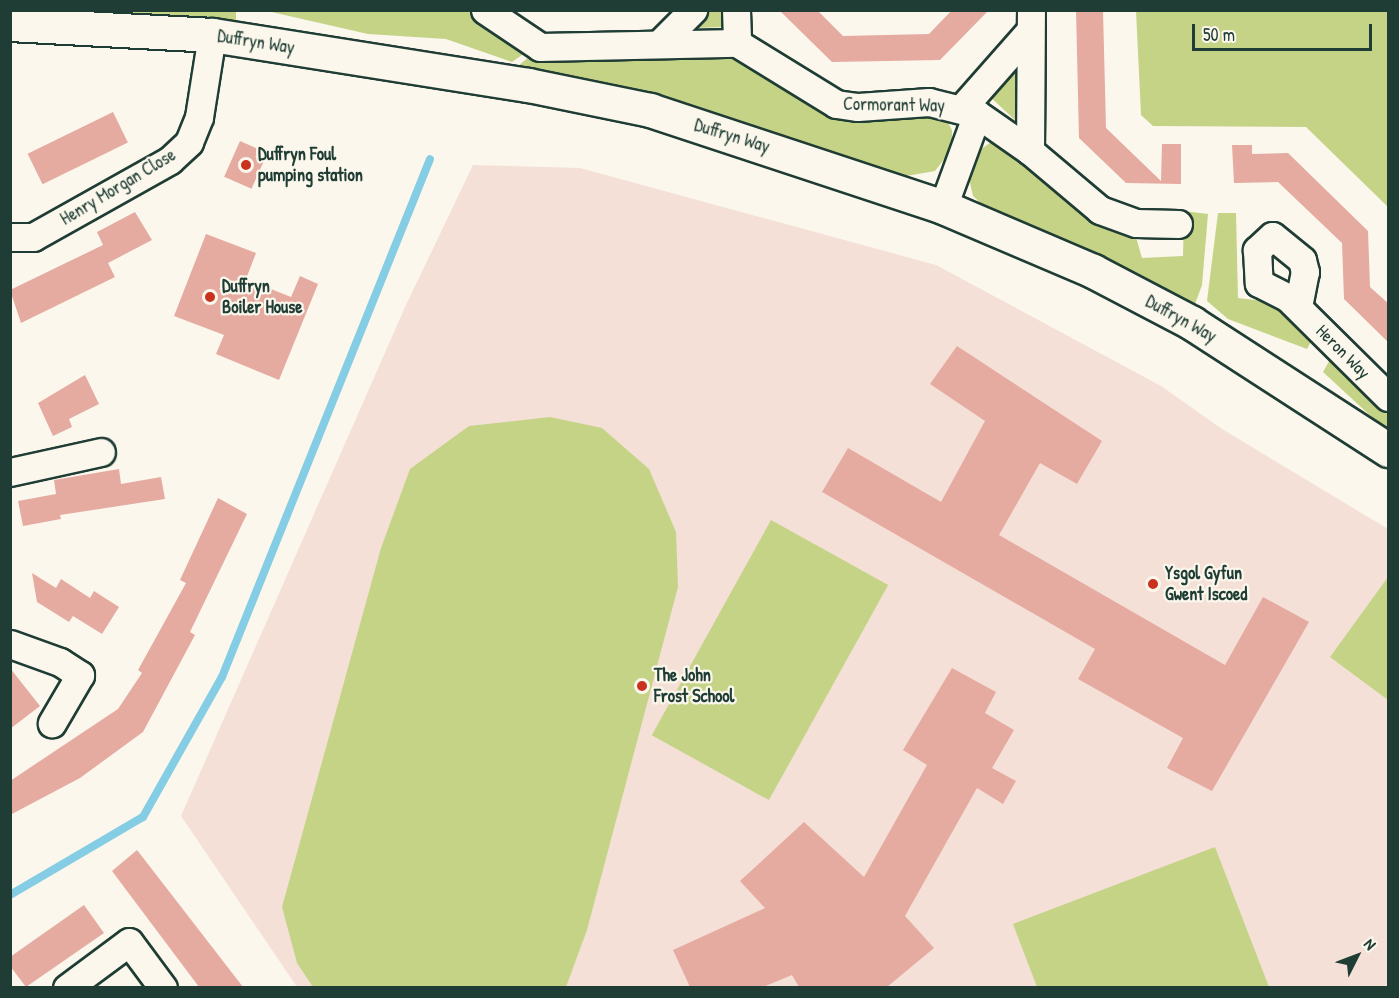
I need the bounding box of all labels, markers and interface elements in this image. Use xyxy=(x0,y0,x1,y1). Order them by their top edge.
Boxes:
scale bar xyxy=(1195,12,1375,50)
text: 50 m xyxy=(1203,22,1235,47)
street label: Duffryn Way xyxy=(216,25,296,59)
street label: Cormorant Way xyxy=(843,93,945,117)
street label: Duffryn Way xyxy=(692,114,772,158)
street label: Henry Morgan Close xyxy=(56,144,180,230)
place label: Duffryn Foul pumping station xyxy=(258,144,363,186)
marker: Duffryn Foul pumping station xyxy=(239,158,253,172)
place label: Duffryn Boiler House xyxy=(222,276,302,318)
marker: Duffryn Boiler House xyxy=(203,290,217,304)
street label: Duffryn Way xyxy=(1142,291,1220,347)
street label: Heron Way xyxy=(1311,320,1375,384)
place label: Ysgol Gyfun Gwent Iscoed xyxy=(1165,563,1247,606)
marker: Ysgol Gyfun Gwent Iscoed xyxy=(1146,577,1160,591)
place label: The John Frost School xyxy=(654,665,734,708)
marker: The John Frost School xyxy=(635,679,649,693)
north arrow xyxy=(1327,926,1387,986)
text: N xyxy=(1359,933,1381,954)

